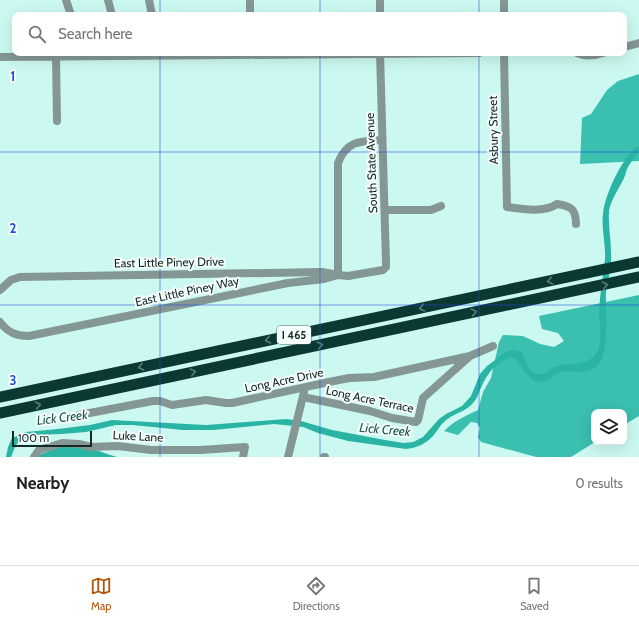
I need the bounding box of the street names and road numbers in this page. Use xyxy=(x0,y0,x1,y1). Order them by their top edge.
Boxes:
street label: Asbury Street xyxy=(485,96,501,164)
street label: South State Avenue xyxy=(362,112,380,214)
street label: East Little Piney Drive xyxy=(114,254,224,270)
street label: East Little Piney Way xyxy=(134,273,240,309)
road number: I 465 xyxy=(277,326,311,344)
street label: Long Acre Drive xyxy=(243,364,325,396)
street label: Long Acre Terrace xyxy=(325,382,415,416)
street label: Luke Lane xyxy=(112,427,164,445)

